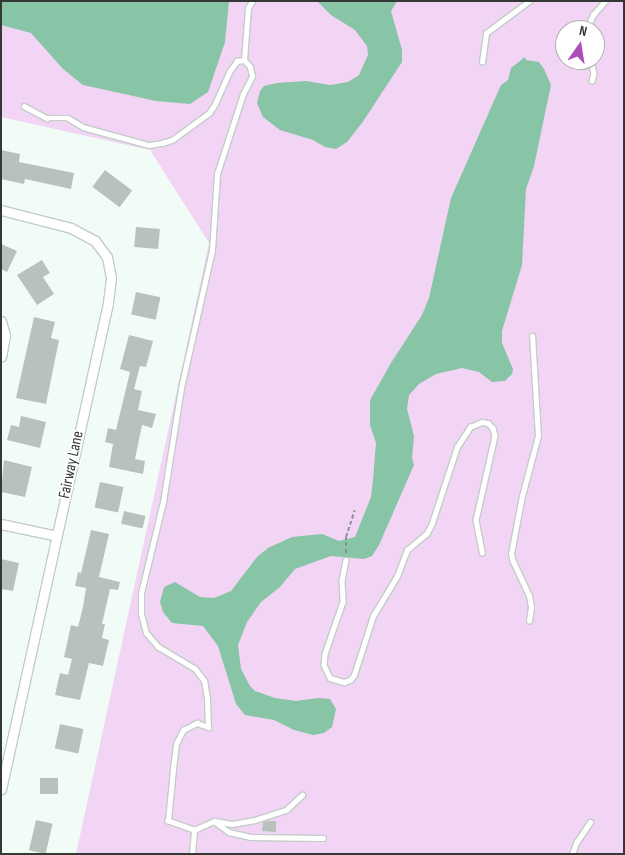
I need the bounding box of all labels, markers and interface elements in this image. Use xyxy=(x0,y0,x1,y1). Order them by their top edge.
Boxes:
north arrow xyxy=(555,20,605,70)
text: N xyxy=(578,22,589,40)
street label: Fairway Lane xyxy=(55,429,89,501)

